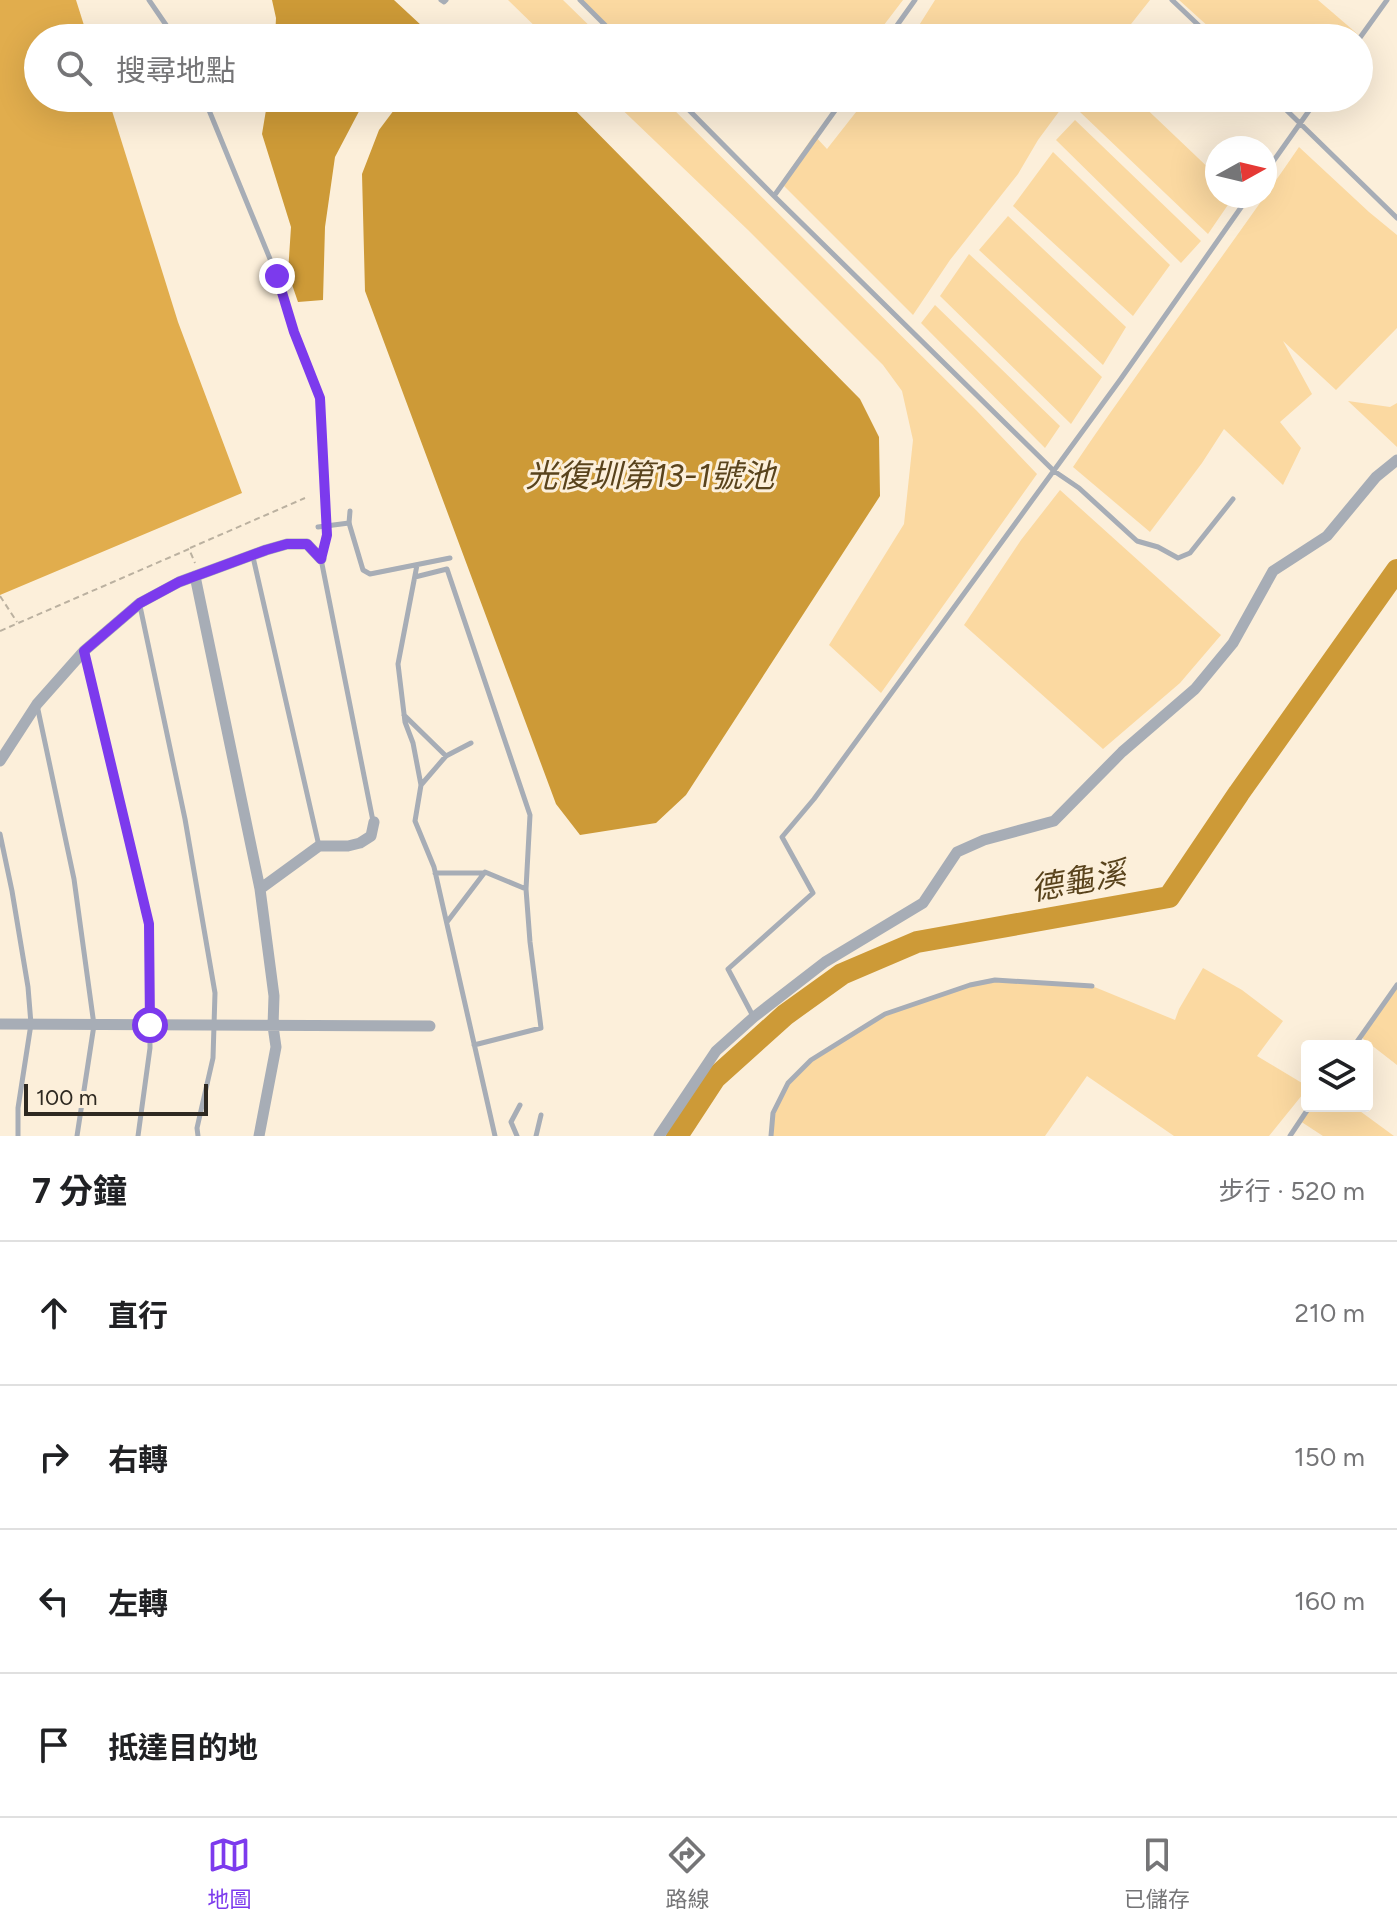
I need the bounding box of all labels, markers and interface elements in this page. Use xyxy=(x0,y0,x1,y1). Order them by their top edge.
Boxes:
search box xyxy=(24,24,1373,112)
icon: search xyxy=(52,46,96,90)
text: 搜尋地點 xyxy=(116,52,236,89)
north arrow xyxy=(1205,136,1277,208)
route end xyxy=(259,258,295,294)
water label: 光復圳第13-1號池 xyxy=(525,457,778,495)
water label: 德龜溪 xyxy=(1027,853,1133,908)
route start xyxy=(132,1007,168,1043)
map controls xyxy=(1301,1040,1373,1112)
button: layers xyxy=(1301,1040,1373,1112)
scale bar xyxy=(24,1080,208,1116)
text: 100 m xyxy=(36,1084,97,1111)
text: 7 分鐘 xyxy=(32,1171,127,1212)
text: 步行 · 520 m xyxy=(1219,1175,1365,1207)
icon: ahead xyxy=(32,1291,76,1335)
text: 直行 xyxy=(108,1297,168,1334)
text: 210 m xyxy=(1295,1297,1365,1329)
icon: right xyxy=(32,1435,76,1479)
text: 右轉 xyxy=(108,1441,168,1478)
text: 150 m xyxy=(1294,1441,1365,1473)
icon: left xyxy=(32,1579,76,1623)
text: 左轉 xyxy=(108,1585,168,1622)
text: 160 m xyxy=(1294,1585,1365,1617)
icon: arrive xyxy=(32,1723,76,1767)
text: 抵達目的地 xyxy=(108,1729,258,1766)
tab: 地圖 xyxy=(207,1833,251,1913)
tab: 路線 xyxy=(665,1833,710,1913)
tab: 已儲存 xyxy=(1124,1833,1190,1913)

